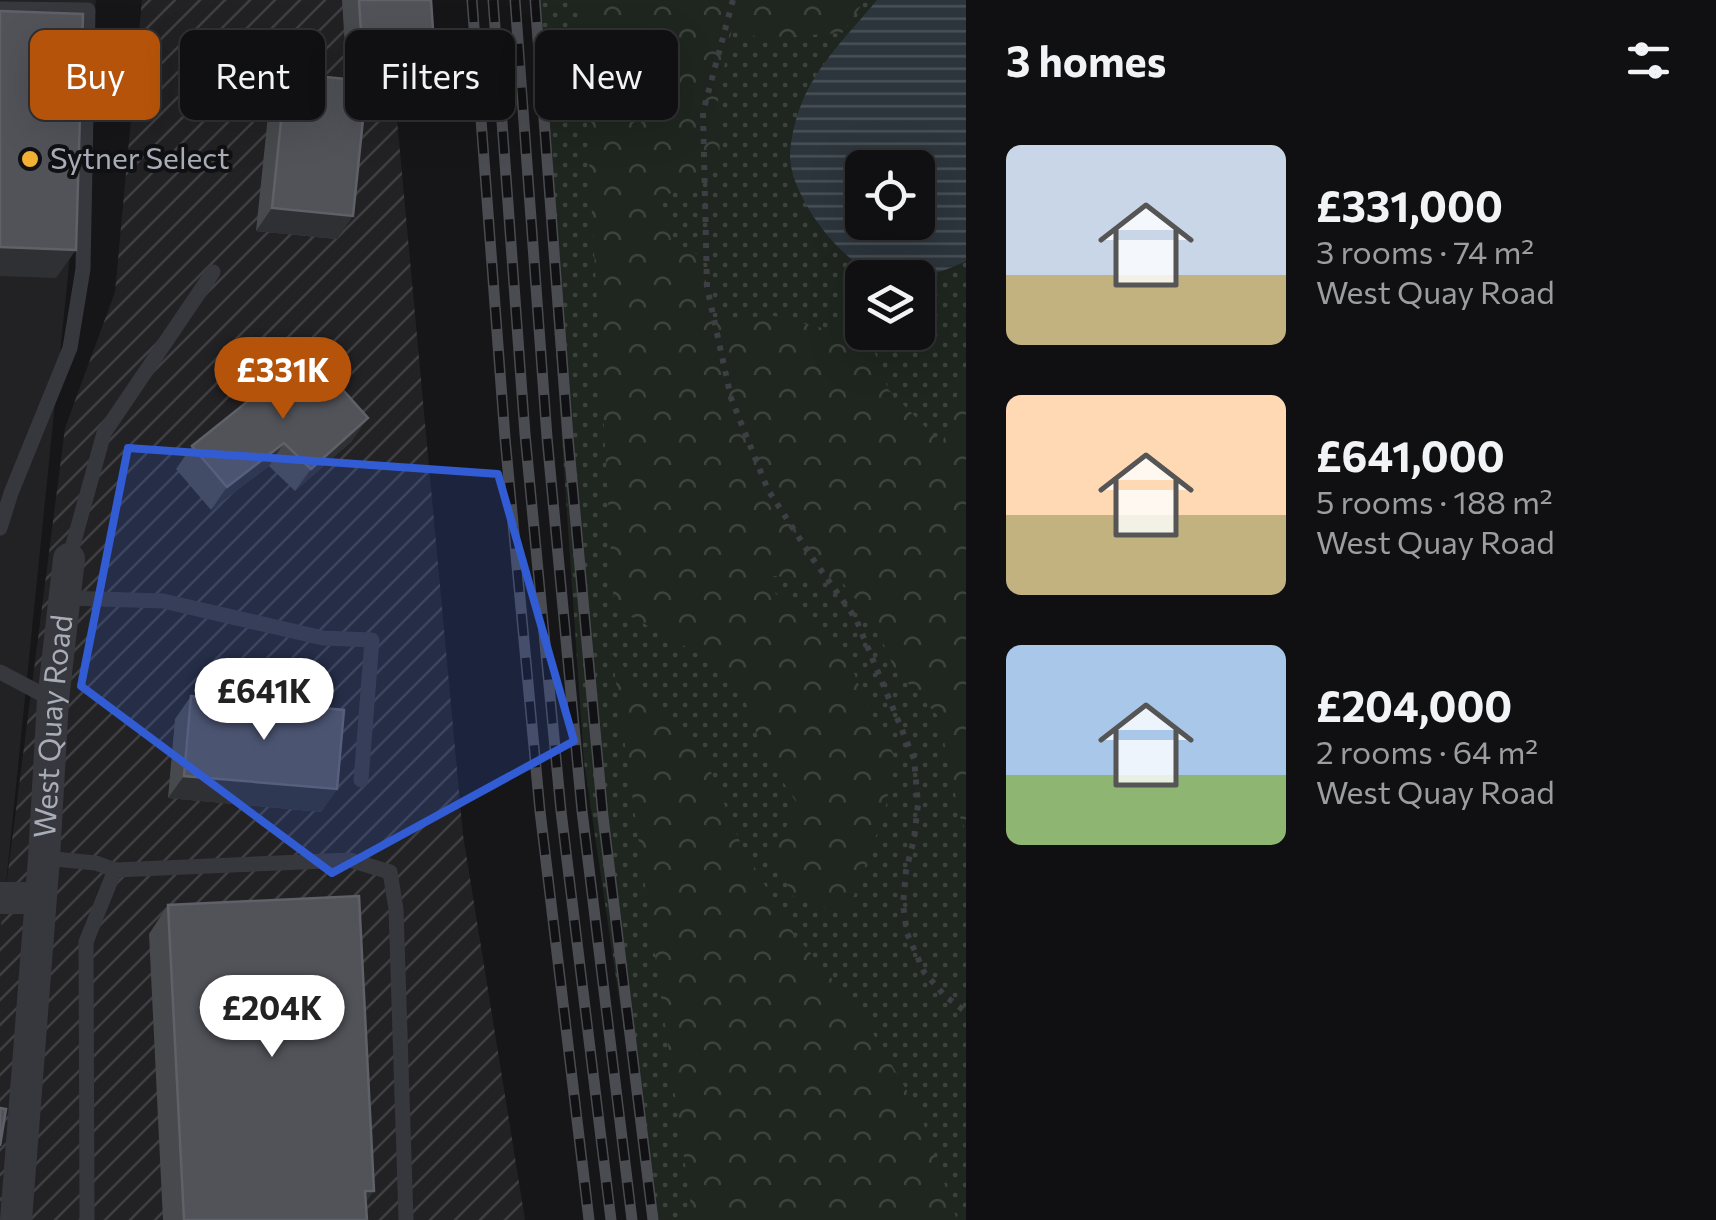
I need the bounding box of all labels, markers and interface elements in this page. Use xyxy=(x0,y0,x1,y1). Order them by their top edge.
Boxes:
chip: Buy xyxy=(30,30,160,120)
chip: Rent xyxy=(180,30,325,120)
chip: Filters xyxy=(345,30,515,120)
chip: New xyxy=(535,30,678,120)
icon: filters xyxy=(1621,33,1676,88)
text: 3 homes xyxy=(1006,34,1166,86)
place label: Sytner Select xyxy=(50,138,229,175)
marker: Sytner Select xyxy=(19,148,41,170)
map controls xyxy=(845,150,935,350)
button: locate xyxy=(845,150,935,240)
text: £331,000 xyxy=(1316,179,1503,231)
icon: home xyxy=(1086,185,1206,305)
text: 3 rooms · 74 m² xyxy=(1316,231,1534,271)
button: layers xyxy=(845,260,935,350)
text: West Quay Road xyxy=(1316,271,1555,311)
pin: £331K xyxy=(213,337,353,422)
text: £331K xyxy=(236,349,330,389)
text: £641,000 xyxy=(1316,429,1505,481)
icon: home xyxy=(1086,435,1206,555)
text: 5 rooms · 188 m² xyxy=(1316,481,1553,521)
text: West Quay Road xyxy=(1316,521,1555,561)
street label: West Quay Road xyxy=(24,613,79,839)
pin: £641K xyxy=(194,658,334,743)
text: £641K xyxy=(217,670,311,710)
text: £204,000 xyxy=(1316,679,1512,731)
icon: home xyxy=(1086,685,1206,805)
text: 2 rooms · 64 m² xyxy=(1316,731,1538,771)
text: West Quay Road xyxy=(1316,771,1555,811)
pin: £204K xyxy=(202,975,342,1060)
text: £204K xyxy=(222,987,322,1027)

